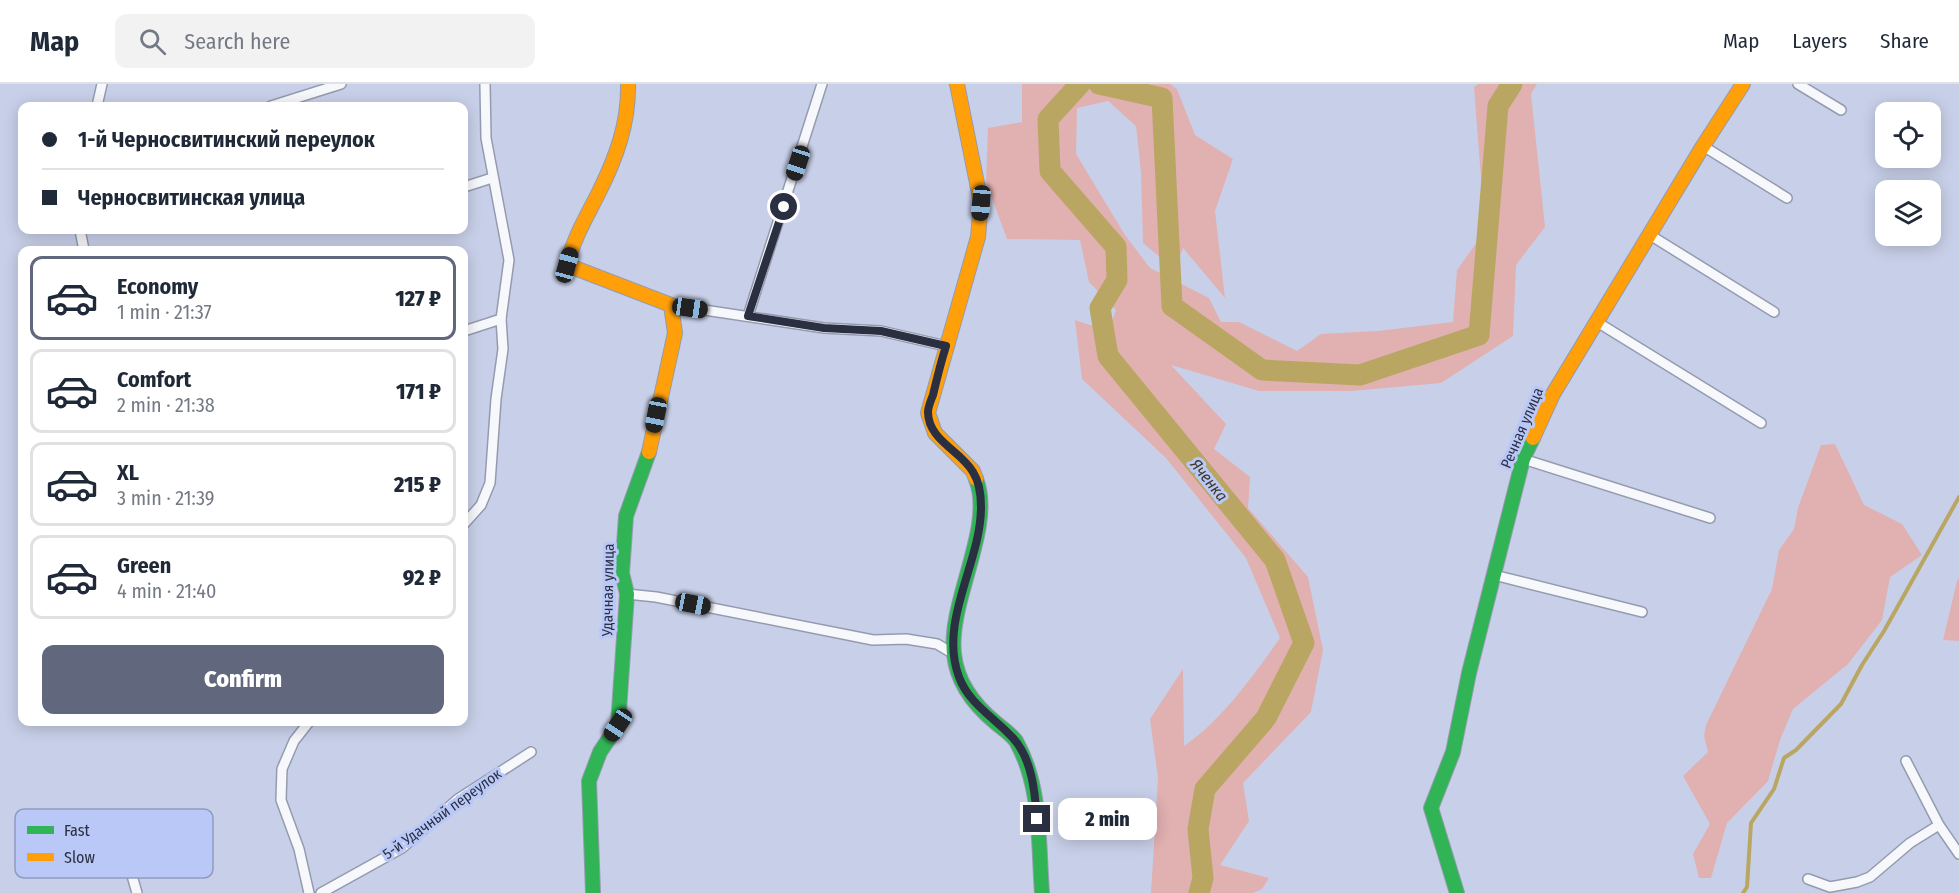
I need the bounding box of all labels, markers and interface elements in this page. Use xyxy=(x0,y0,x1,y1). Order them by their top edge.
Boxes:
search box xyxy=(115,14,535,68)
text: Map xyxy=(30,25,79,58)
icon: search xyxy=(136,25,169,58)
text: Search here xyxy=(184,28,290,55)
text: Map xyxy=(1723,28,1759,54)
text: Layers xyxy=(1792,28,1847,54)
text: Share xyxy=(1880,28,1929,54)
map controls xyxy=(1875,102,1941,246)
button: locate xyxy=(1875,102,1941,168)
text: 1-й Черносвитинский переулок xyxy=(78,126,375,153)
car xyxy=(784,143,812,183)
button: layers xyxy=(1875,180,1941,246)
text: Черносвитинская улица xyxy=(78,184,305,211)
car xyxy=(970,184,992,222)
route start xyxy=(770,193,797,220)
car xyxy=(554,245,580,285)
icon: car xyxy=(45,271,99,325)
text: Economy xyxy=(117,273,198,300)
text: 127 ₽ xyxy=(395,285,441,312)
car xyxy=(671,297,709,319)
text: 1 min · 21:37 xyxy=(117,300,212,324)
icon: car xyxy=(45,364,99,418)
text: Comfort xyxy=(117,366,191,393)
text: 171 ₽ xyxy=(396,378,441,405)
street label: Речная улица xyxy=(1497,385,1547,471)
text: 2 min · 21:38 xyxy=(117,393,215,417)
car xyxy=(644,396,668,434)
water label: Яченка xyxy=(1186,454,1232,505)
icon: car xyxy=(45,457,99,511)
text: XL xyxy=(117,459,139,486)
text: 215 ₽ xyxy=(394,471,441,498)
text: 3 min · 21:39 xyxy=(117,486,214,510)
street label: Удачная улица xyxy=(598,543,618,638)
icon: car xyxy=(45,550,99,604)
text: Green xyxy=(117,552,171,579)
text: 92 ₽ xyxy=(403,564,441,591)
text: 4 min · 21:40 xyxy=(117,579,216,603)
car xyxy=(674,592,712,616)
button: Confirm xyxy=(42,645,444,714)
car xyxy=(600,705,636,745)
street label: 5-й Удачный переулок xyxy=(379,765,505,863)
callout: 2 min xyxy=(1058,798,1157,840)
route end xyxy=(1023,805,1050,832)
text: 2 min xyxy=(1085,807,1130,831)
legend xyxy=(15,809,213,878)
text: Fast xyxy=(64,821,91,840)
text: Slow xyxy=(64,848,95,867)

